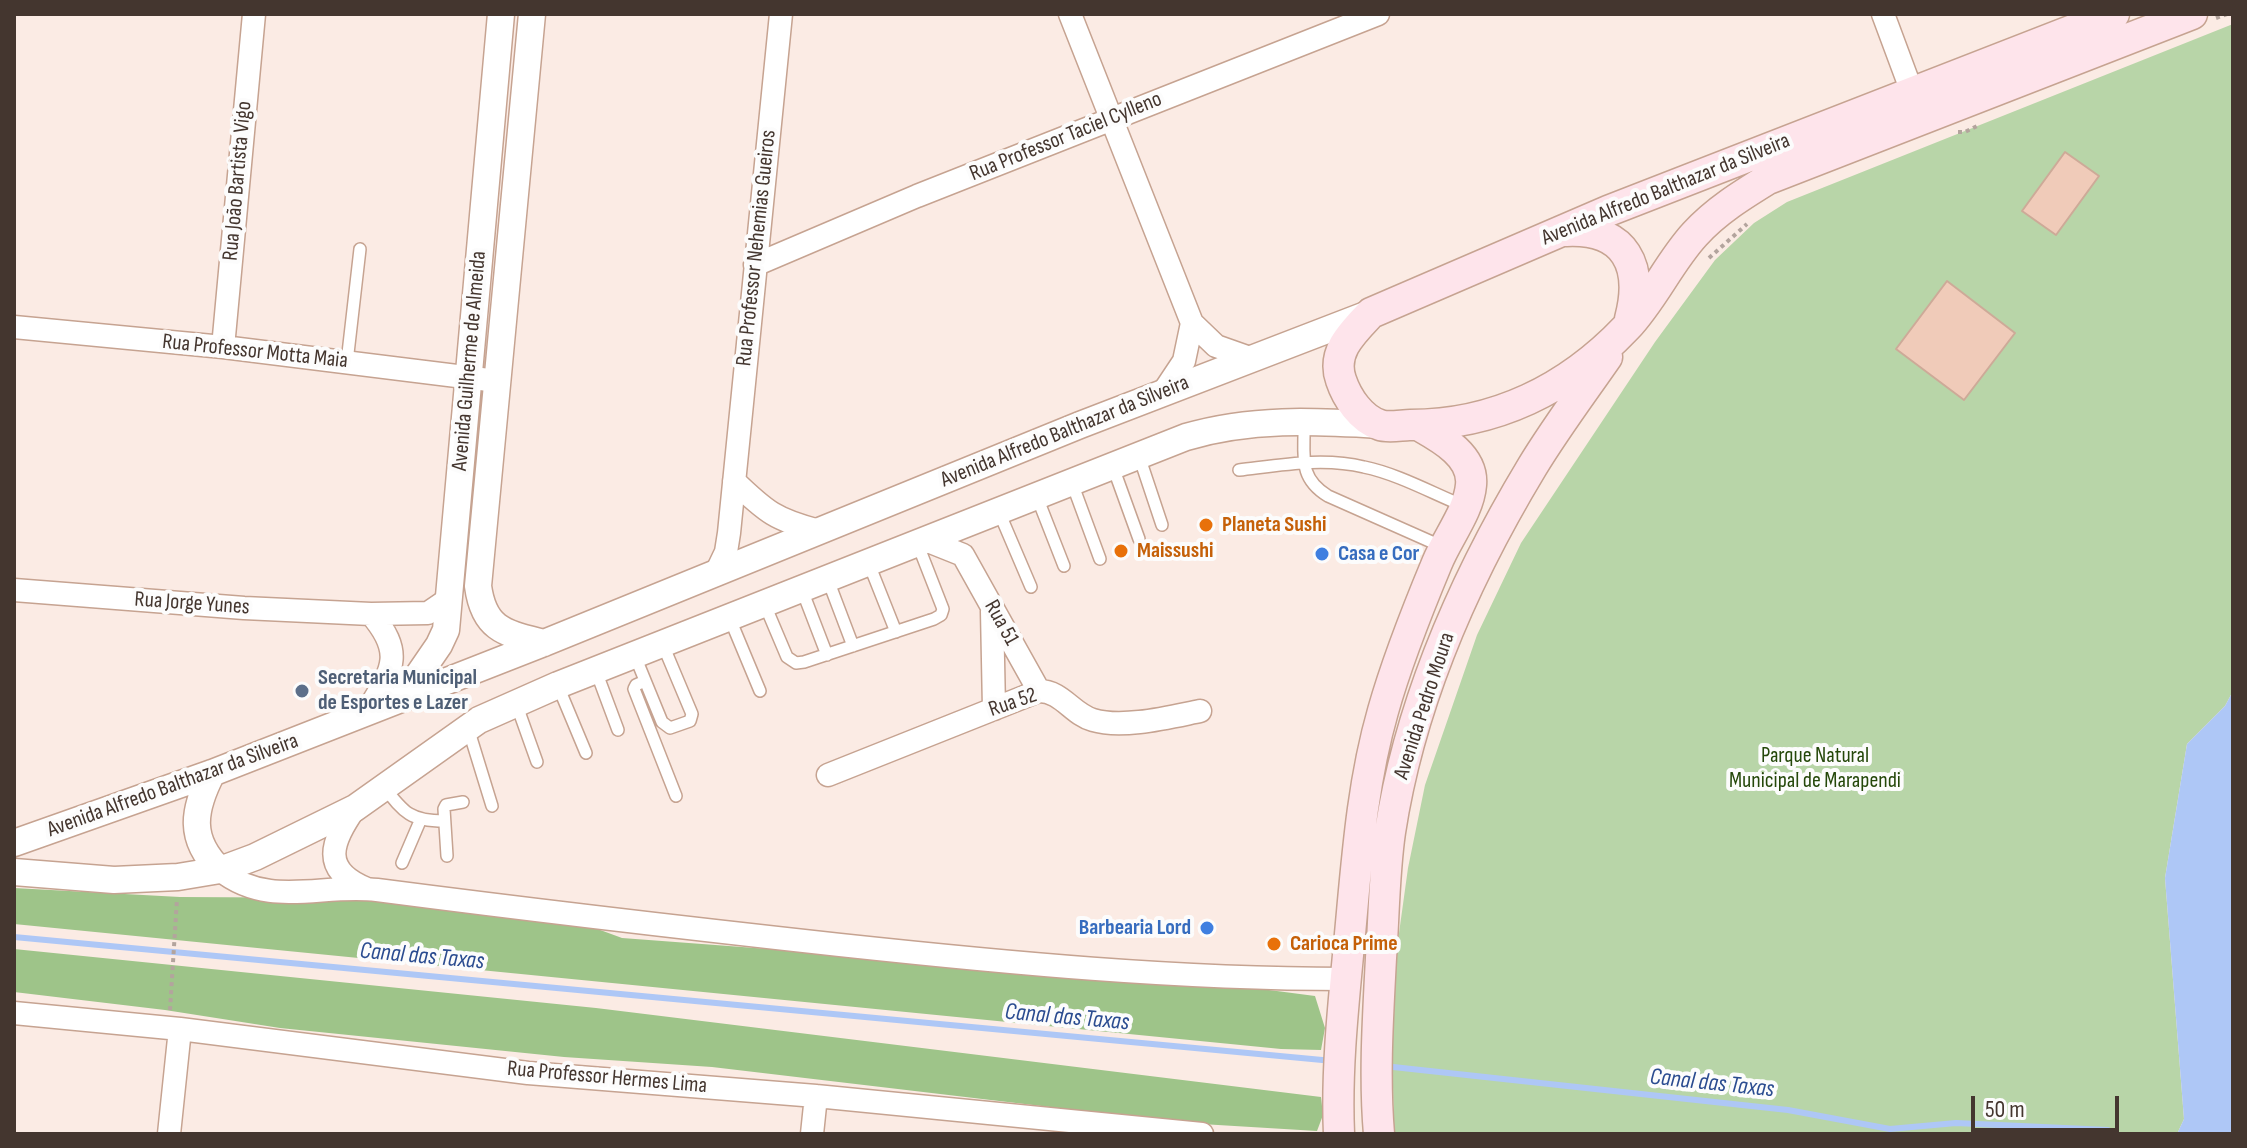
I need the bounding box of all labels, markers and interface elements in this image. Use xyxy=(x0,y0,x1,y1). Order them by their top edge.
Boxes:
street label: Rua Professor Taciel Cylleno xyxy=(966,86,1166,188)
street label: Rua João Bartista Vigo xyxy=(218,100,258,262)
street label: Avenida Alfredo Balthazar da Silveira xyxy=(1538,128,1794,252)
street label: Rua Professor Nehemias Gueiros xyxy=(731,129,783,367)
street label: Avenida Guilherme de Almeida xyxy=(447,250,493,472)
street label: Rua Professor Motta Maia xyxy=(161,329,349,375)
street label: Avenida Alfredo Balthazar da Silveira xyxy=(937,370,1193,494)
place label: Planeta Sushi xyxy=(1222,512,1326,538)
marker: Planeta Sushi xyxy=(1197,516,1215,534)
place label: Maissushi xyxy=(1137,538,1213,564)
place label: Casa e Cor xyxy=(1338,541,1419,567)
marker: Maissushi xyxy=(1112,542,1130,560)
marker: Casa e Cor xyxy=(1313,545,1331,563)
street label: Rua Jorge Yunes xyxy=(134,587,250,621)
street label: Rua 51 xyxy=(978,596,1024,650)
street label: Avenida Pedro Moura xyxy=(1389,629,1461,783)
place label: Secretaria Municipal de Esportes e Lazer xyxy=(318,665,477,716)
marker: Secretaria Municipal de Esportes e Lazer xyxy=(293,682,311,700)
street label: Rua 52 xyxy=(985,683,1041,723)
street label: Avenida Alfredo Balthazar da Silveira xyxy=(44,728,302,844)
park label: Parque Natural Municipal de Marapendi xyxy=(1729,743,1901,794)
place label: Barbearia Lord xyxy=(1079,915,1191,941)
marker: Barbearia Lord xyxy=(1198,919,1216,937)
place label: Carioca Prime xyxy=(1290,931,1398,957)
marker: Carioca Prime xyxy=(1265,935,1283,953)
water label: Canal das Taxas xyxy=(359,937,485,977)
water label: Canal das Taxas xyxy=(1004,998,1130,1038)
street label: Rua Professor Hermes Lima xyxy=(506,1056,708,1100)
water label: Canal das Taxas xyxy=(1648,1063,1776,1105)
scale bar xyxy=(1975,1080,2123,1130)
text: 50 m xyxy=(1985,1095,2025,1124)

